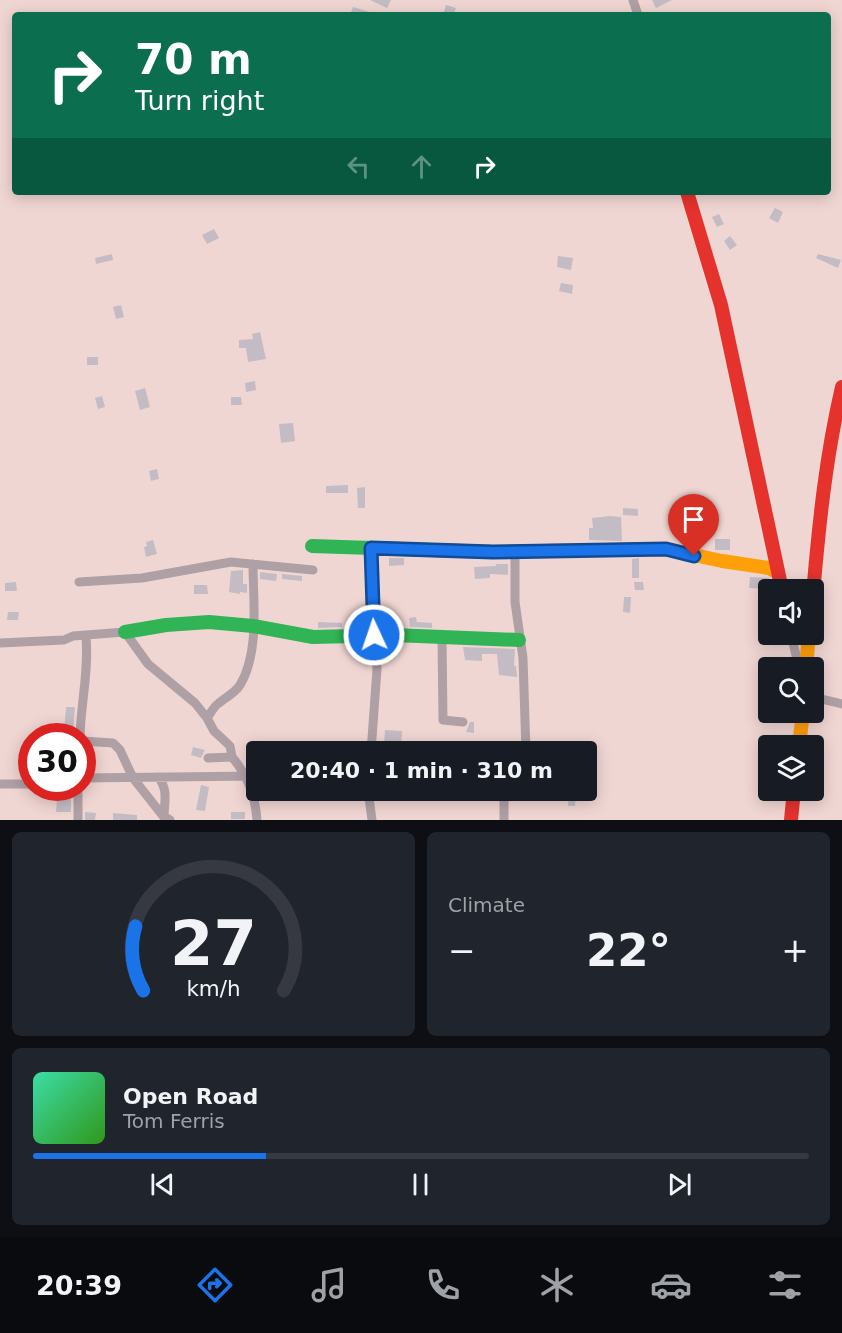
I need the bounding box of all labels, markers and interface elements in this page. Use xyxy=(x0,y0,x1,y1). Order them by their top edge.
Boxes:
text: 70 m xyxy=(135,35,252,84)
icon: right xyxy=(36,36,114,114)
text: Turn right xyxy=(135,85,264,116)
icon: left xyxy=(342,150,375,183)
icon: ahead xyxy=(405,150,438,183)
icon: right xyxy=(468,150,501,183)
pin xyxy=(668,494,719,556)
icon: arrive xyxy=(677,503,710,536)
map controls xyxy=(758,579,824,801)
button: sound xyxy=(758,579,824,645)
position arrow xyxy=(342,603,406,667)
button: search xyxy=(758,657,824,723)
speed limit sign: 30 xyxy=(18,723,96,801)
button: layers xyxy=(758,735,824,801)
text: 20:40 · 1 min · 310 m xyxy=(290,758,553,783)
text: Climate xyxy=(448,893,525,917)
text: 27 xyxy=(170,907,257,980)
text: 22° xyxy=(586,924,671,977)
text: − xyxy=(448,931,476,970)
text: + xyxy=(781,931,809,970)
text: km/h xyxy=(186,976,241,1001)
text: Open Road xyxy=(123,1084,258,1109)
text: Tom Ferris xyxy=(123,1109,225,1133)
icon: previous xyxy=(146,1168,179,1201)
icon: pause xyxy=(404,1168,437,1201)
icon: next xyxy=(663,1168,696,1201)
icon: directions xyxy=(194,1264,236,1306)
icon: music xyxy=(308,1264,350,1306)
icon: phone xyxy=(422,1264,464,1306)
icon: climate xyxy=(536,1264,578,1306)
icon: car xyxy=(650,1264,692,1306)
icon: filters xyxy=(764,1264,806,1306)
text: 20:39 xyxy=(36,1270,122,1301)

